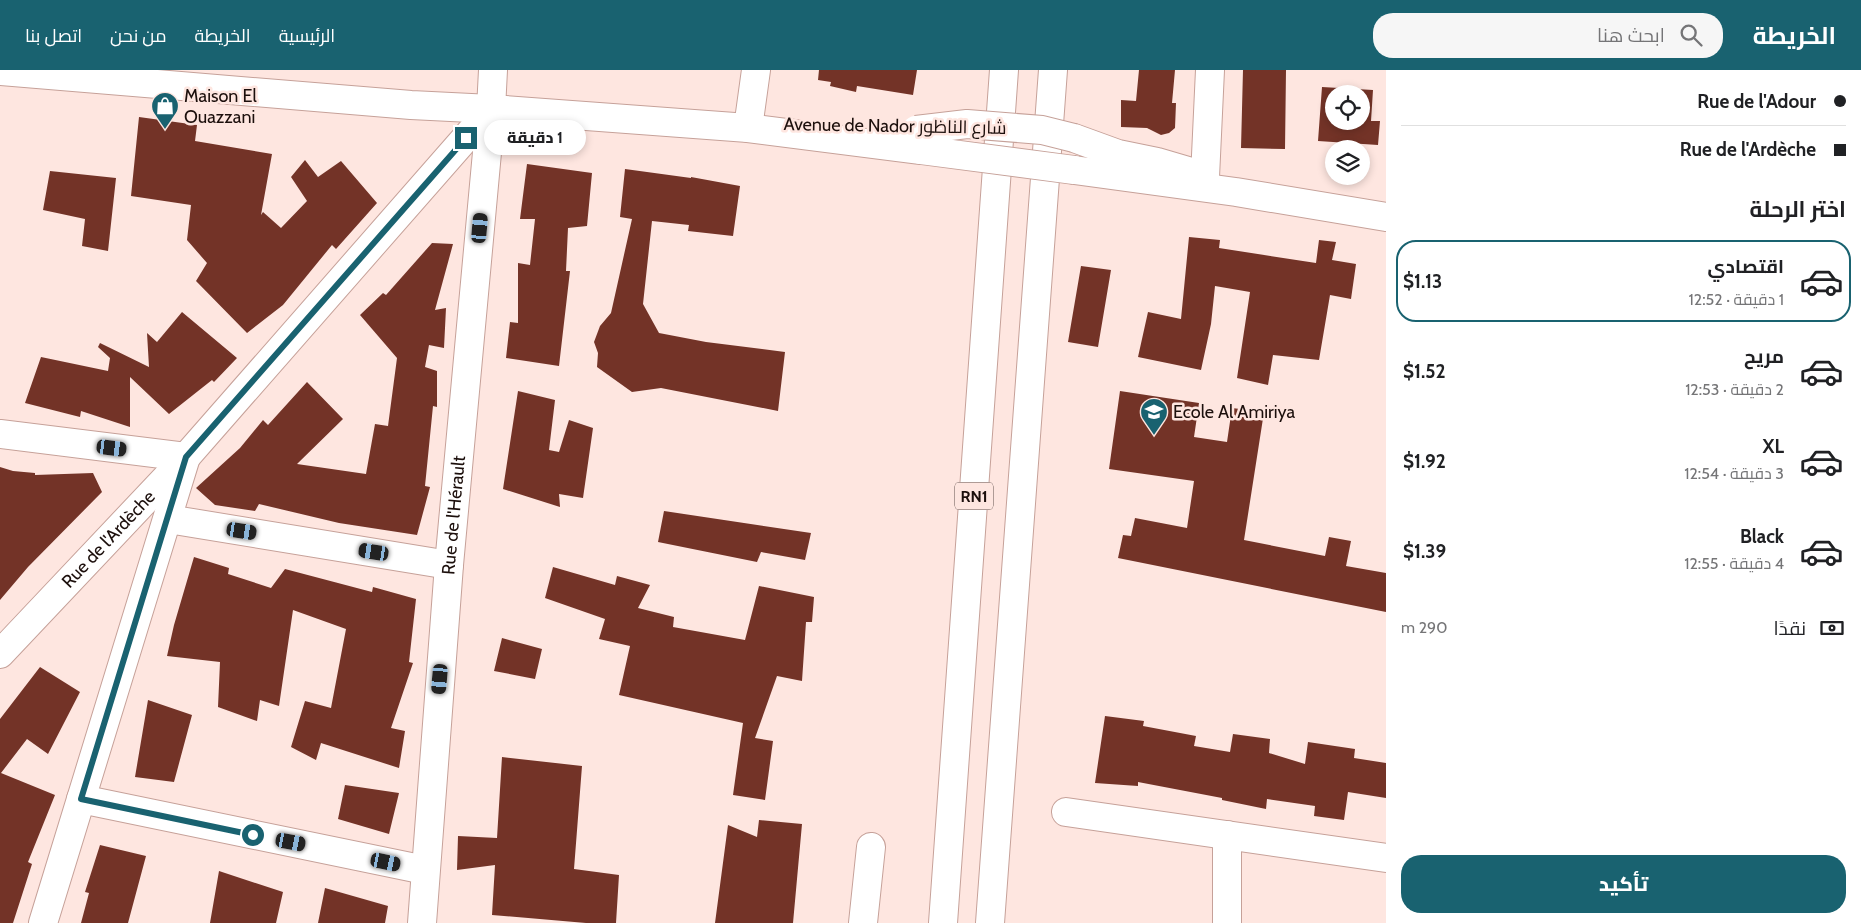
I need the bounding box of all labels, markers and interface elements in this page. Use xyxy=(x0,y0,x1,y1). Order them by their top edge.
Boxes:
search box xyxy=(1373,13,1723,58)
icon: search xyxy=(1677,21,1705,49)
text: الخريطة xyxy=(1753,21,1836,50)
text: ابحث هنا xyxy=(1597,24,1665,47)
text: اتصل بنا xyxy=(25,25,82,47)
text: من نحن xyxy=(110,25,166,47)
text: الخريطة xyxy=(194,25,251,47)
text: الرئيسية xyxy=(279,25,335,47)
place label: Maison El Ouazzani xyxy=(184,85,257,128)
map controls xyxy=(1325,85,1370,185)
button: locate xyxy=(1325,85,1370,130)
text: Rue de l'Adour xyxy=(1697,90,1816,113)
shop icon: Maison El Ouazzani xyxy=(150,91,180,130)
street label: Avenue de Nador شارع الناظور xyxy=(783,113,1007,140)
callout: 1 دقيقة xyxy=(484,120,586,156)
route end xyxy=(455,127,477,149)
text: 1 دقيقة xyxy=(507,128,563,147)
text: Rue de l'Ardèche xyxy=(1680,138,1816,161)
button: layers xyxy=(1325,140,1370,185)
text: اختر الرحلة xyxy=(1750,196,1846,223)
car xyxy=(471,212,488,244)
text: اقتصادي xyxy=(1708,255,1784,278)
icon: car xyxy=(1799,259,1844,304)
text: $1.13 xyxy=(1403,270,1442,293)
text: 1 دقيقة · 12:52 xyxy=(1689,290,1784,309)
text: مريح xyxy=(1744,345,1784,368)
icon: car xyxy=(1799,349,1844,394)
text: $1.52 xyxy=(1403,360,1446,383)
text: 2 دقيقة · 12:53 xyxy=(1685,380,1784,399)
school or university icon: Ecole Al Amiriya xyxy=(1139,397,1169,436)
place label: Ecole Al Amiriya xyxy=(1173,401,1295,423)
text: XL xyxy=(1763,435,1784,458)
car xyxy=(96,439,127,457)
icon: car xyxy=(1799,439,1844,484)
text: $1.92 xyxy=(1403,450,1446,473)
street label: Rue de l'Hérault xyxy=(437,455,470,576)
text: 3 دقيقة · 12:54 xyxy=(1684,464,1784,483)
road number: RN1 xyxy=(955,482,993,510)
street label: Rue de l'Ardèche xyxy=(57,486,160,592)
car xyxy=(226,521,257,541)
text: Black xyxy=(1740,525,1784,548)
icon: car xyxy=(1799,529,1844,574)
text: $1.39 xyxy=(1403,540,1446,563)
car xyxy=(358,542,389,562)
text: 4 دقيقة · 12:55 xyxy=(1684,554,1784,573)
icon: cash xyxy=(1818,614,1846,642)
text: نقدًا xyxy=(1774,617,1806,640)
text: 290 m xyxy=(1401,618,1447,637)
car xyxy=(431,663,448,695)
route start xyxy=(242,824,264,846)
car xyxy=(274,832,307,852)
car xyxy=(369,852,402,872)
button: تأكيد xyxy=(1401,855,1846,913)

